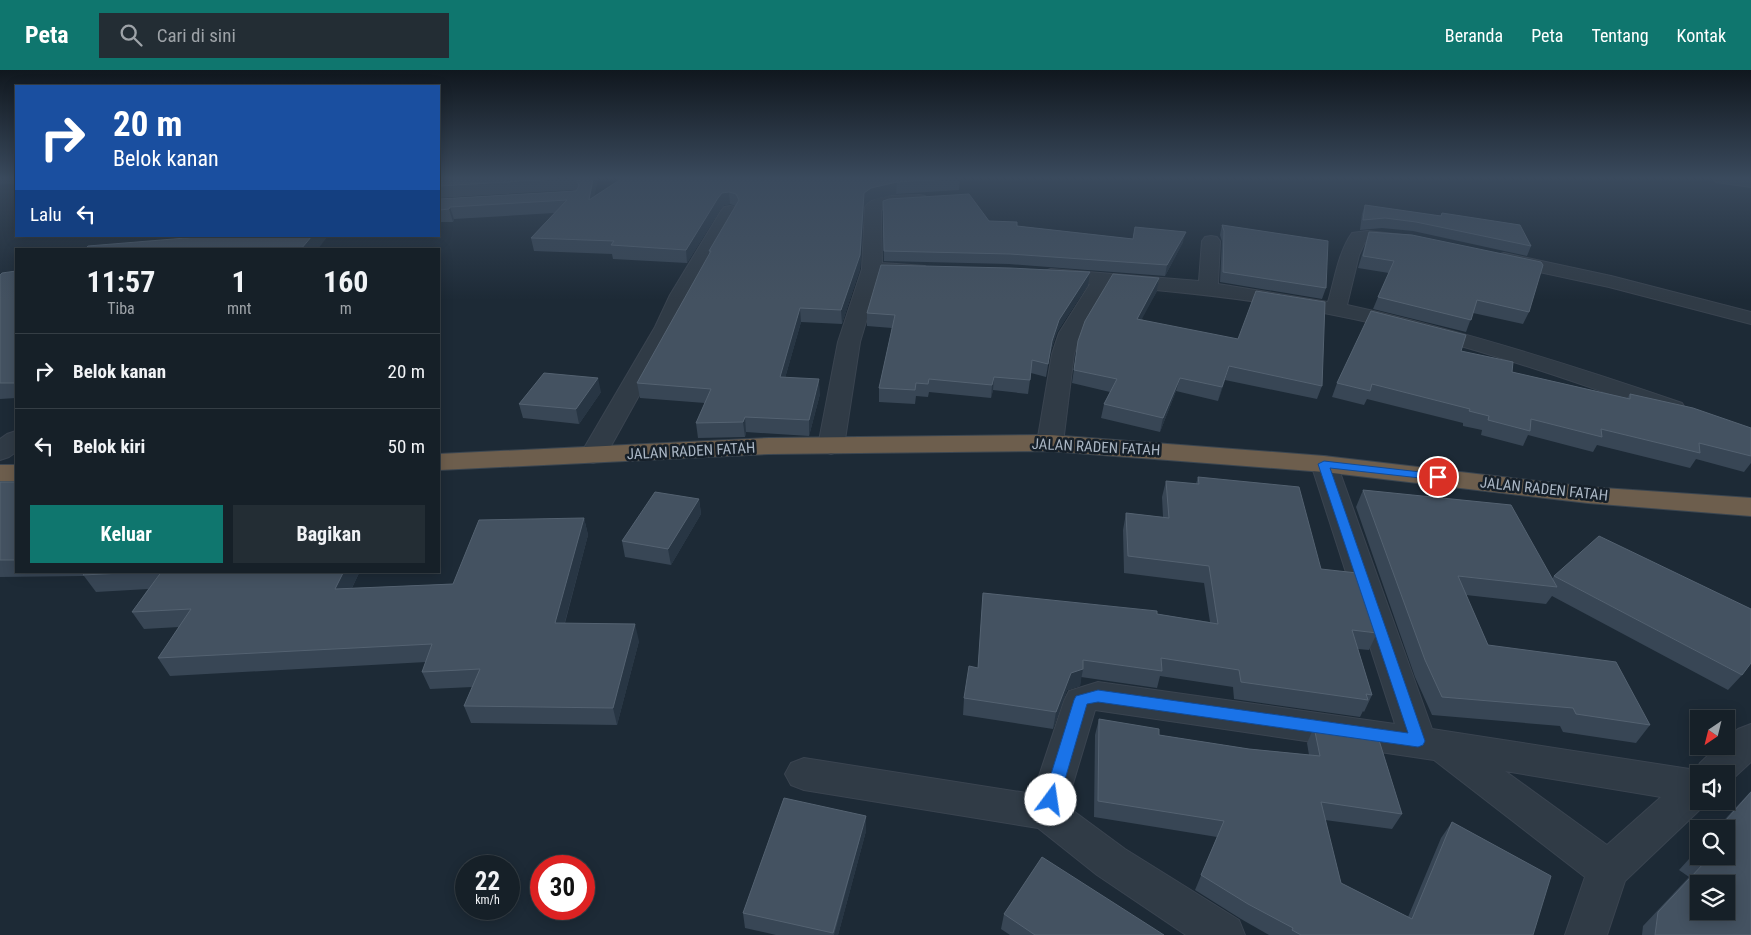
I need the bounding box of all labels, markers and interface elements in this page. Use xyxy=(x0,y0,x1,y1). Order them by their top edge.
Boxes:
search box xyxy=(99,13,449,58)
text: Peta xyxy=(25,21,69,49)
icon: search xyxy=(117,21,145,49)
text: Cari di sini xyxy=(157,24,236,47)
text: Beranda xyxy=(1445,25,1503,46)
text: Peta xyxy=(1531,25,1563,46)
text: Tentang xyxy=(1591,25,1649,46)
text: Kontak xyxy=(1677,25,1726,46)
text: 20 m xyxy=(113,104,182,145)
icon: right xyxy=(30,105,95,170)
text: Belok kanan xyxy=(113,146,219,171)
icon: left xyxy=(72,200,100,228)
text: Lalu xyxy=(30,203,62,226)
text: 11:57 xyxy=(87,264,155,299)
text: 1 xyxy=(232,264,247,299)
text: 160 xyxy=(323,264,368,299)
text: Tiba xyxy=(107,299,135,318)
text: mnt xyxy=(227,299,251,318)
text: m xyxy=(340,299,352,318)
icon: right xyxy=(30,357,58,385)
text: Belok kanan xyxy=(73,360,166,383)
text: 20 m xyxy=(388,360,425,383)
icon: left xyxy=(30,432,58,460)
text: Belok kiri xyxy=(73,435,145,458)
text: 50 m xyxy=(388,435,425,458)
street label: JALAN RADEN FATAH xyxy=(1031,435,1161,459)
street label: JALAN RADEN FATAH xyxy=(626,439,756,463)
pin xyxy=(1417,456,1459,498)
icon: arrive xyxy=(1424,463,1452,491)
street label: JALAN RADEN FATAH xyxy=(1479,473,1609,505)
button: Keluar xyxy=(30,505,223,563)
button: Bagikan xyxy=(233,505,425,563)
north arrow xyxy=(1690,710,1735,755)
map controls xyxy=(1690,710,1735,920)
button: sound xyxy=(1690,765,1735,810)
position arrow xyxy=(1024,773,1076,825)
button: search xyxy=(1690,820,1735,865)
speed limit sign: 30 xyxy=(530,855,595,920)
text: 22 xyxy=(475,867,500,896)
button: layers xyxy=(1690,875,1735,920)
text: km/h xyxy=(475,893,500,907)

